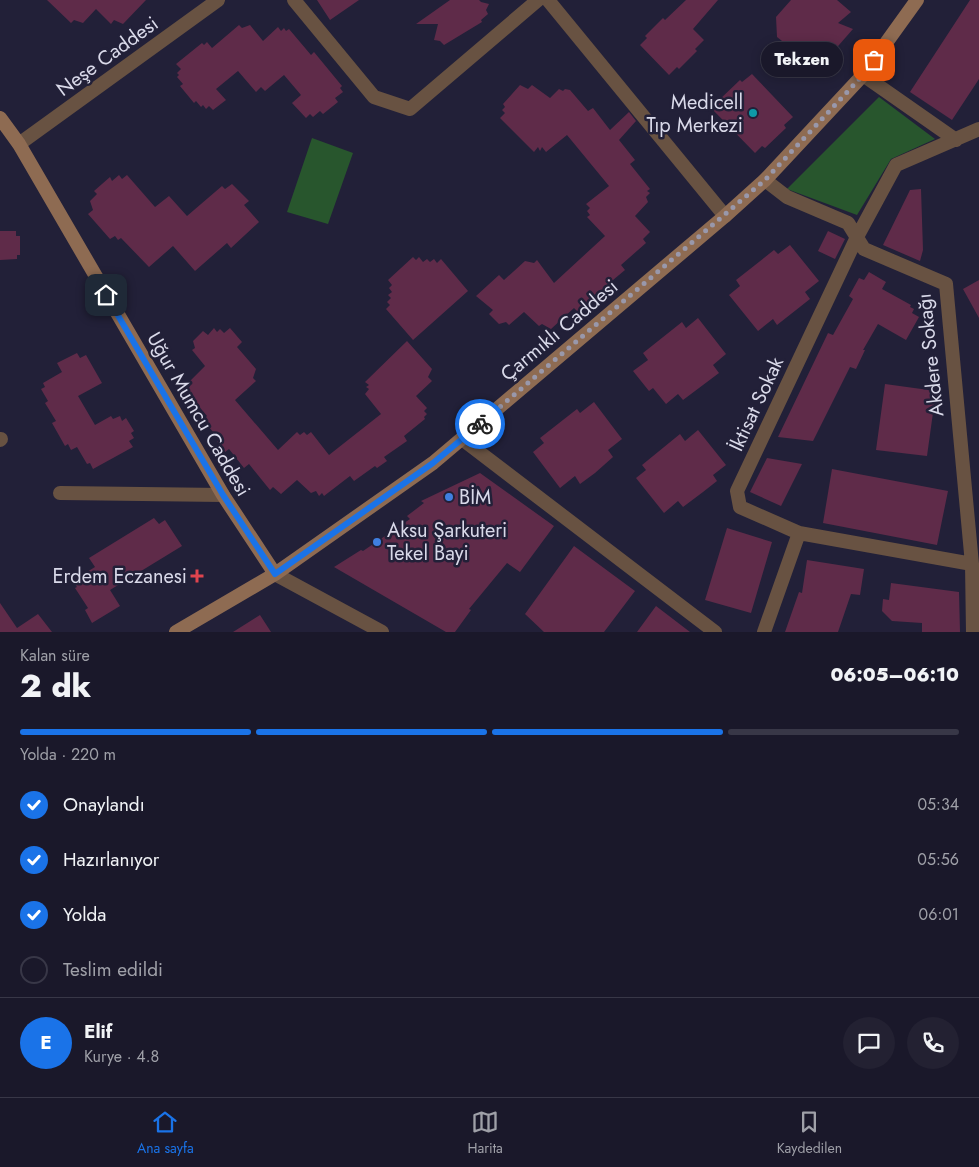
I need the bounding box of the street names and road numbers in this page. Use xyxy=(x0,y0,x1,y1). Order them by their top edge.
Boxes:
street label: Neşe Caddesi xyxy=(50,9,164,103)
street label: Çarmıklı Caddesi xyxy=(494,273,624,388)
street label: Akdere Sokağı xyxy=(910,292,951,418)
street label: Uğur Mumcu Caddesi xyxy=(140,327,257,502)
street label: İktisat Sokak xyxy=(722,352,791,456)

